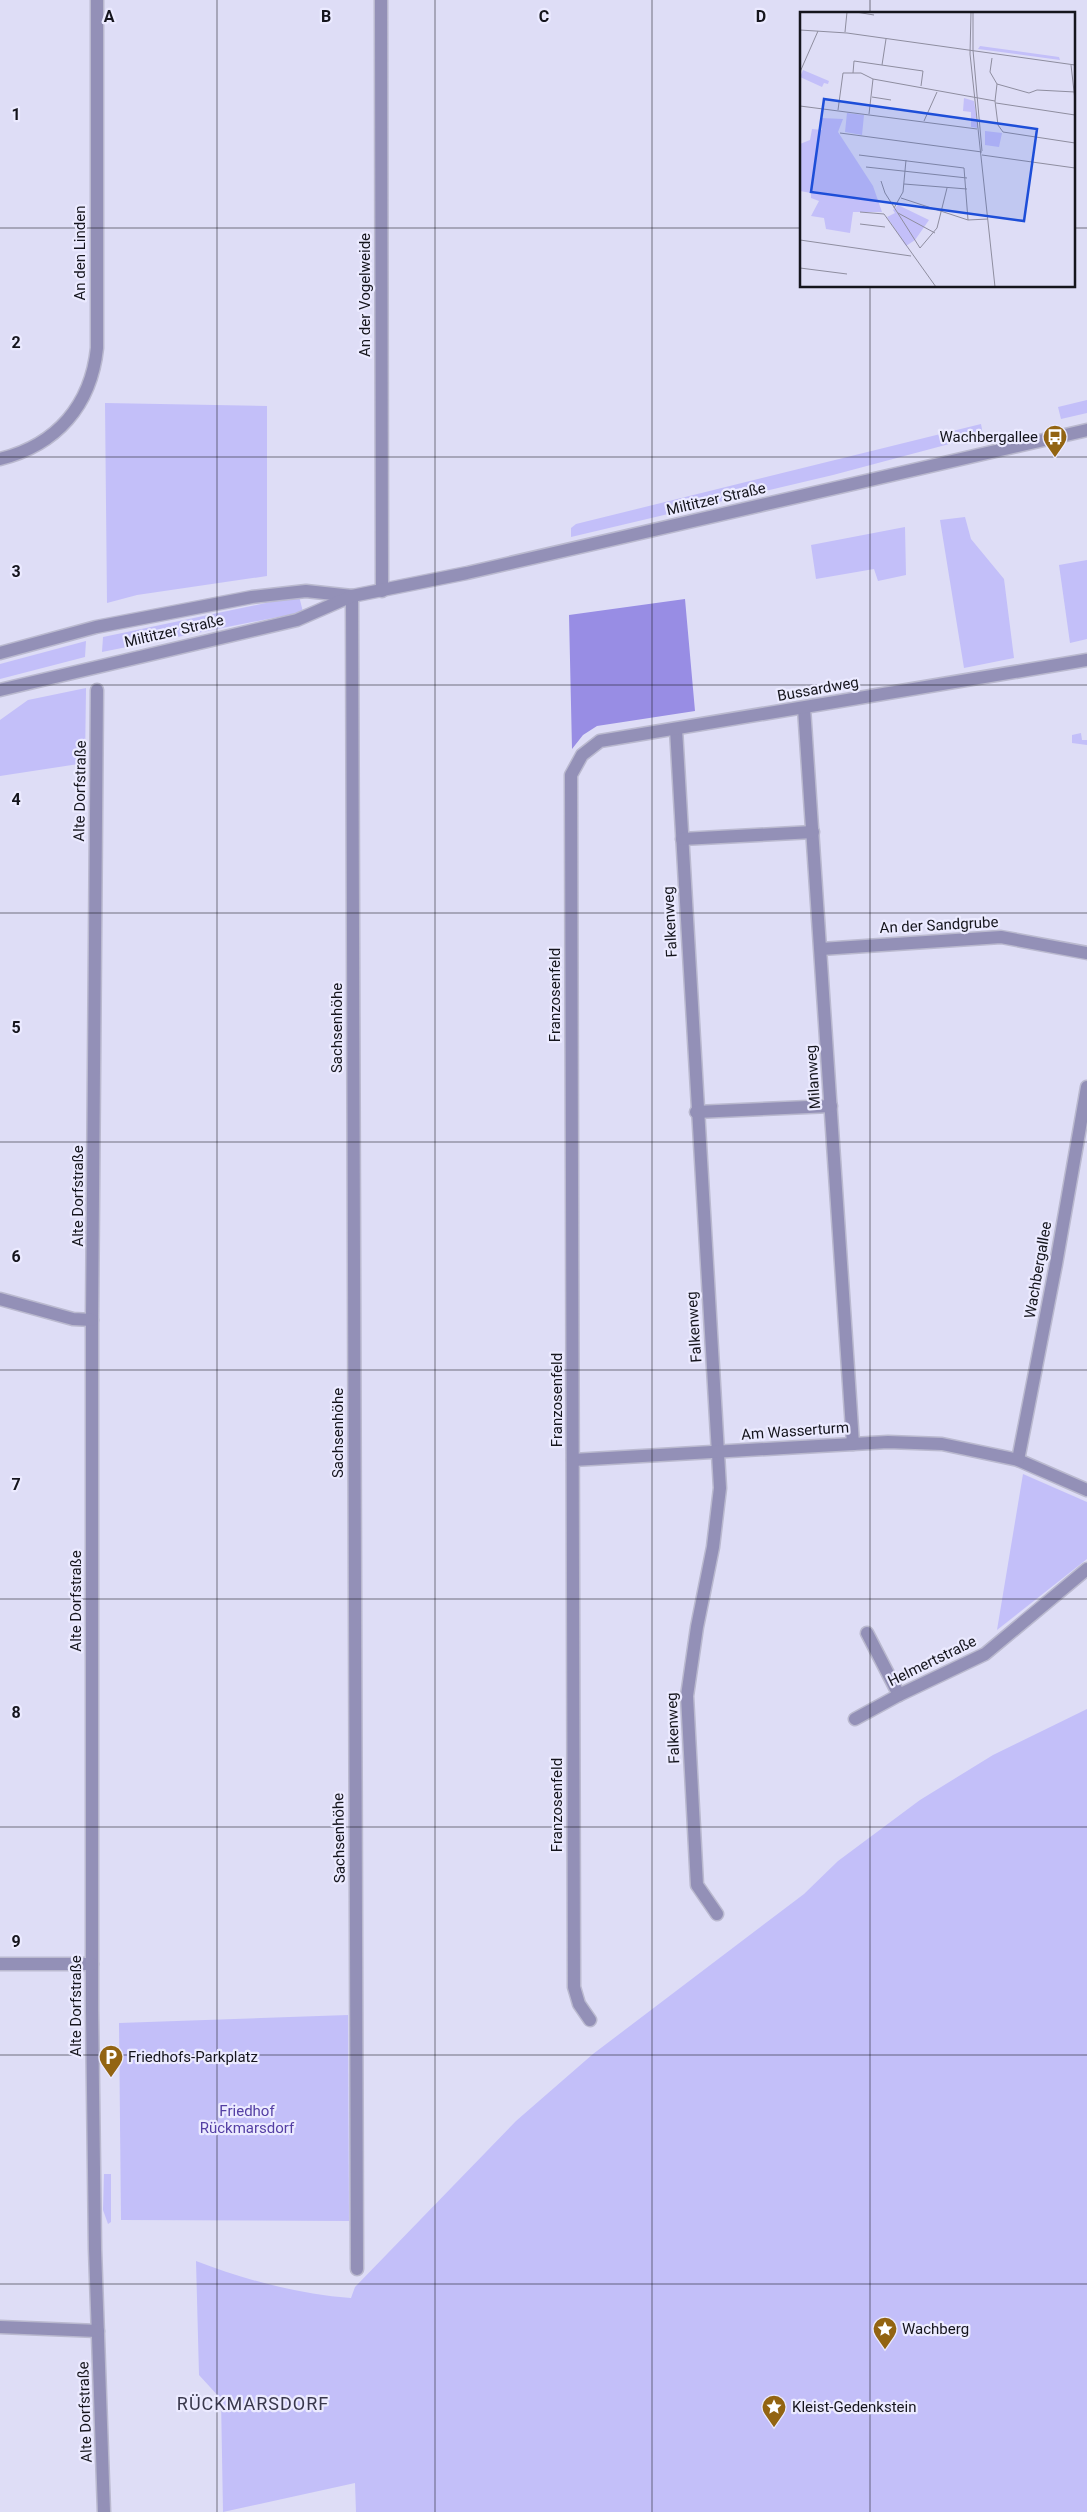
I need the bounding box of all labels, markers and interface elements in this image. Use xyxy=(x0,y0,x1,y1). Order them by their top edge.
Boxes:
text: A xyxy=(104,7,115,26)
text: B xyxy=(321,7,331,26)
text: C xyxy=(539,7,549,26)
text: D xyxy=(756,7,766,26)
inset map xyxy=(800,12,1074,288)
text: 1 xyxy=(11,105,21,124)
street label: An den Linden xyxy=(71,206,89,300)
street label: An der Vogelweide xyxy=(356,233,374,357)
text: 2 xyxy=(11,333,21,352)
bus stop icon: Wachbergallee xyxy=(1042,424,1068,458)
place label: Wachbergallee xyxy=(940,428,1038,446)
street label: Miltitzer Straße xyxy=(664,479,768,519)
text: 3 xyxy=(11,562,21,581)
street label: Miltitzer Straße xyxy=(122,611,226,651)
street label: Bussardweg xyxy=(776,673,860,705)
street label: Alte Dorfstraße xyxy=(70,740,90,842)
text: 4 xyxy=(11,790,21,809)
street label: Falkenweg xyxy=(659,886,681,958)
street label: An der Sandgrube xyxy=(879,913,999,937)
street label: Franzosenfeld xyxy=(546,948,564,1042)
street label: Sachsenhöhe xyxy=(328,983,346,1073)
text: 5 xyxy=(11,1018,21,1037)
street label: Milanweg xyxy=(802,1044,824,1110)
street label: Alte Dorfstraße xyxy=(69,1145,87,1247)
street label: Wachbergallee xyxy=(1021,1220,1055,1320)
text: 6 xyxy=(11,1247,21,1266)
street label: Falkenweg xyxy=(683,1291,705,1363)
street label: Franzosenfeld xyxy=(548,1353,566,1447)
street label: Sachsenhöhe xyxy=(329,1388,347,1478)
street label: Am Wasserturm xyxy=(740,1418,850,1444)
text: 7 xyxy=(11,1475,21,1494)
street label: Alte Dorfstraße xyxy=(67,1550,85,1652)
street label: Helmertstraße xyxy=(885,1632,979,1690)
street label: Falkenweg xyxy=(663,1692,683,1764)
text: 8 xyxy=(11,1703,21,1722)
street label: Franzosenfeld xyxy=(548,1758,566,1852)
street label: Sachsenhöhe xyxy=(329,1793,349,1883)
text: 9 xyxy=(11,1932,21,1951)
street label: Alte Dorfstraße xyxy=(67,1955,85,2057)
parking icon: Friedhofs-Parkplatz xyxy=(98,2044,124,2078)
place label: Friedhofs-Parkplatz xyxy=(128,2048,258,2066)
park label: Friedhof Rückmarsdorf xyxy=(200,2102,295,2137)
place icon: Wachberg xyxy=(872,2316,898,2350)
place label: Wachberg xyxy=(902,2320,969,2338)
street label: Alte Dorfstraße xyxy=(74,2361,96,2463)
district label: RÜCKMARSDORF xyxy=(177,2393,329,2414)
place icon: Kleist-Gedenkstein xyxy=(761,2394,787,2428)
place label: Kleist-Gedenkstein xyxy=(792,2398,916,2416)

